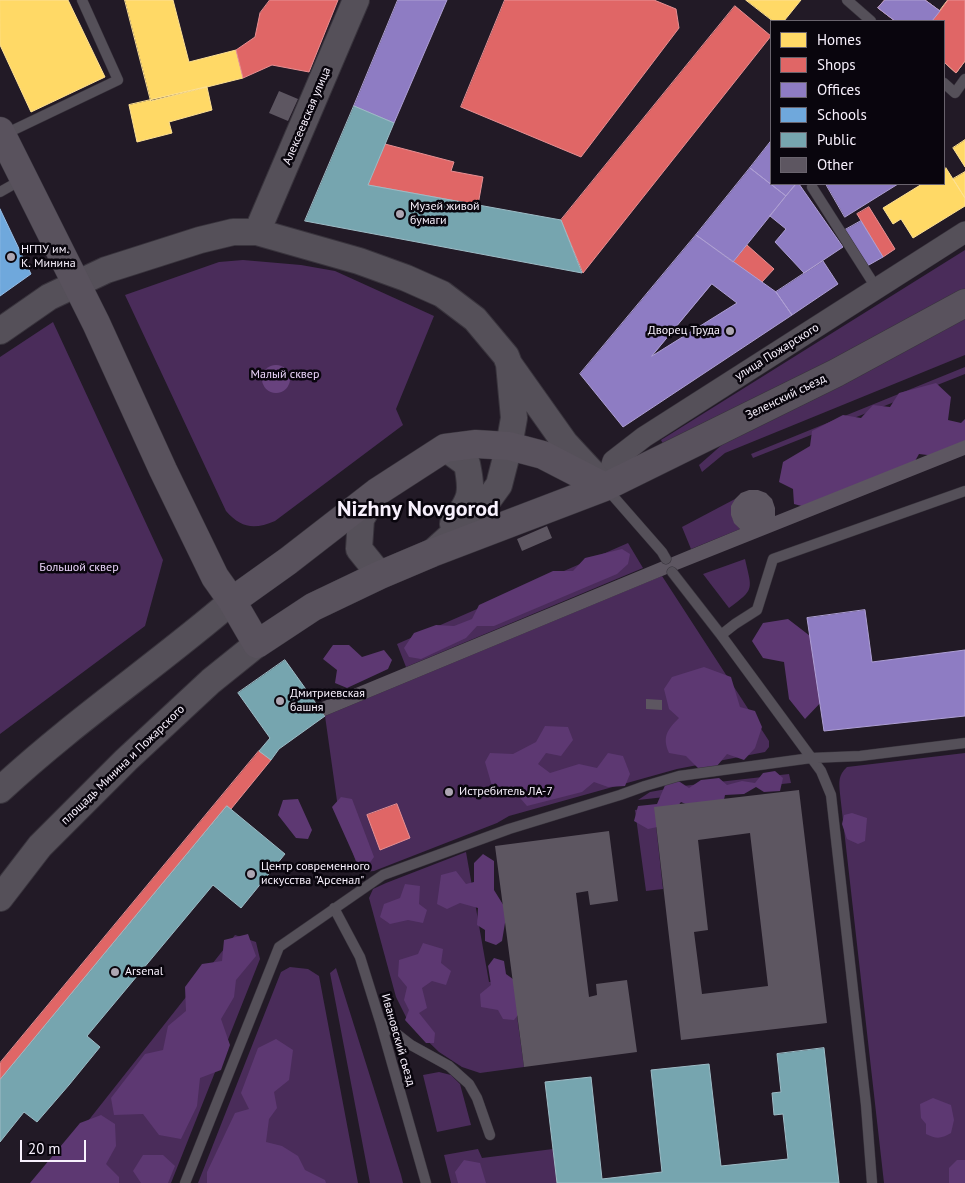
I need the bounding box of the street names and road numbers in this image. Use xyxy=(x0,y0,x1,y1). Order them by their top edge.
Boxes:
street label: Алексеевская улица xyxy=(280,65,334,167)
street label: улица Пожарского xyxy=(732,320,822,384)
street label: Зеленский съезд xyxy=(744,371,828,423)
street label: площадь Минина и Пожарского xyxy=(58,702,188,828)
street label: Ивановский съезд xyxy=(378,992,418,1088)

